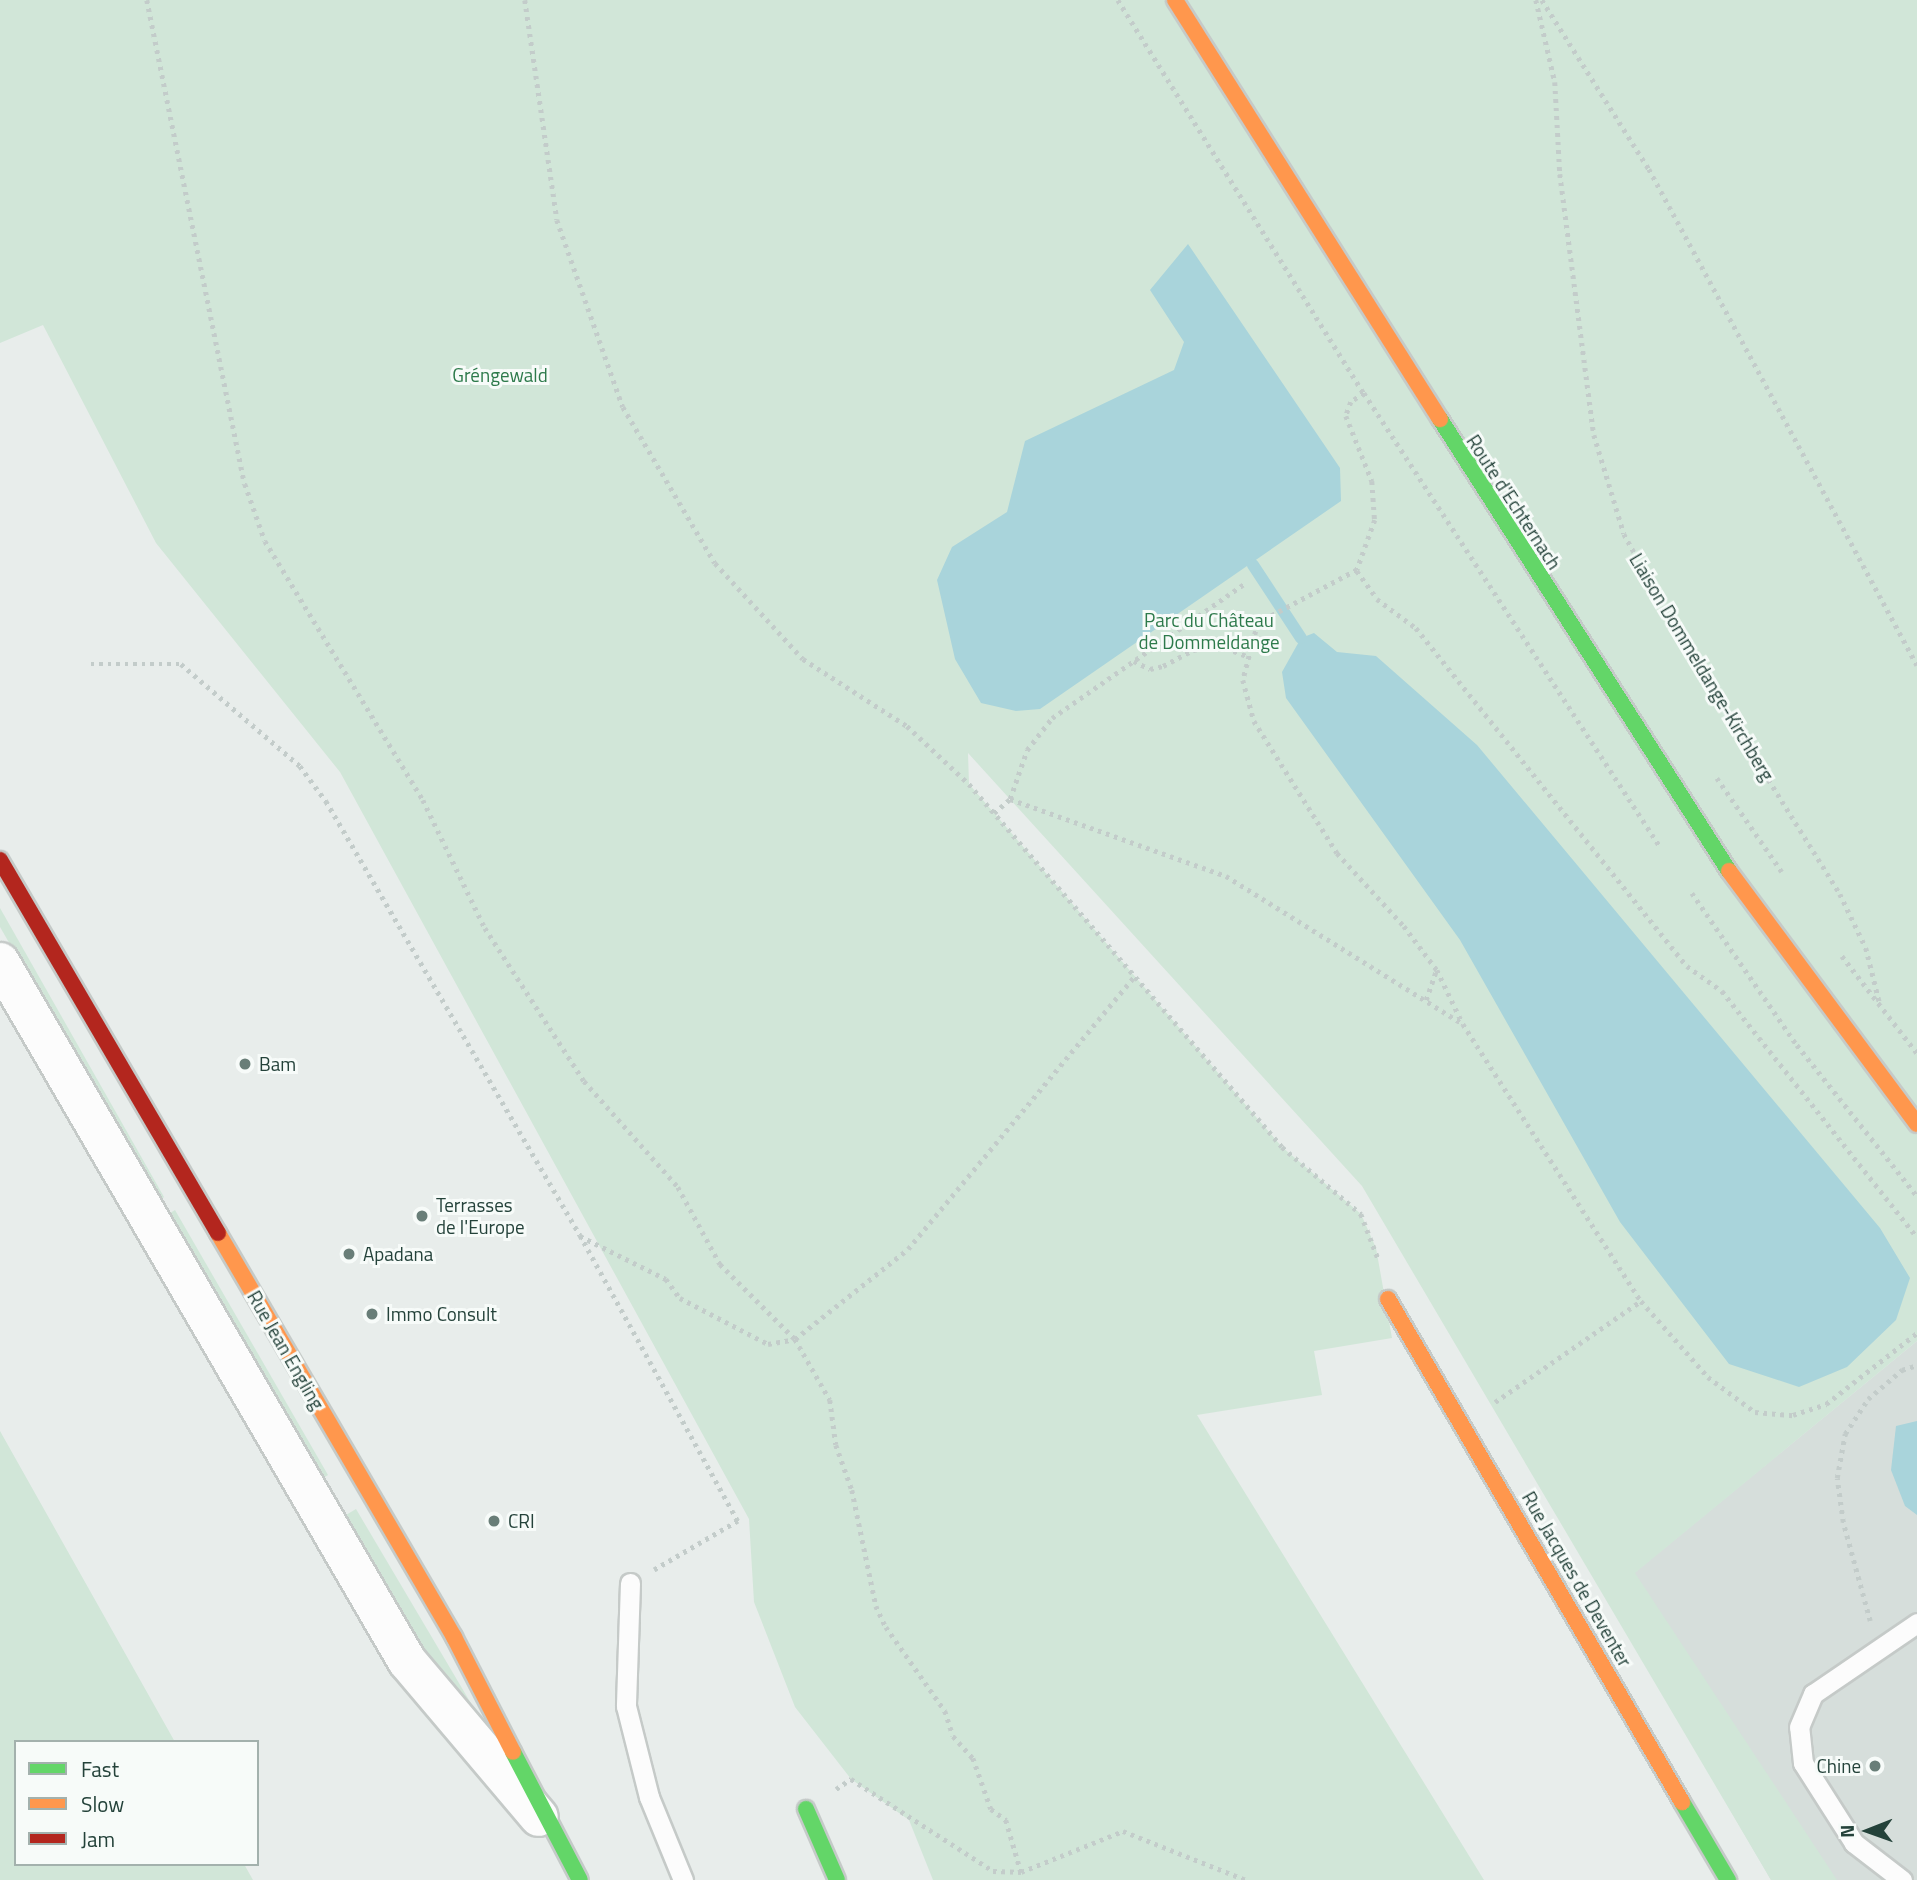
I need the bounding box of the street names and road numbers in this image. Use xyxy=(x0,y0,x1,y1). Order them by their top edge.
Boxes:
street label: Route d'Echternach xyxy=(1462,430,1566,574)
street label: Liaison Dommeldange-Kirchberg xyxy=(1625,549,1779,785)
street label: Rue Jean Engling xyxy=(243,1287,329,1413)
street label: Rue Jacques de Deventer xyxy=(1518,1487,1636,1671)

